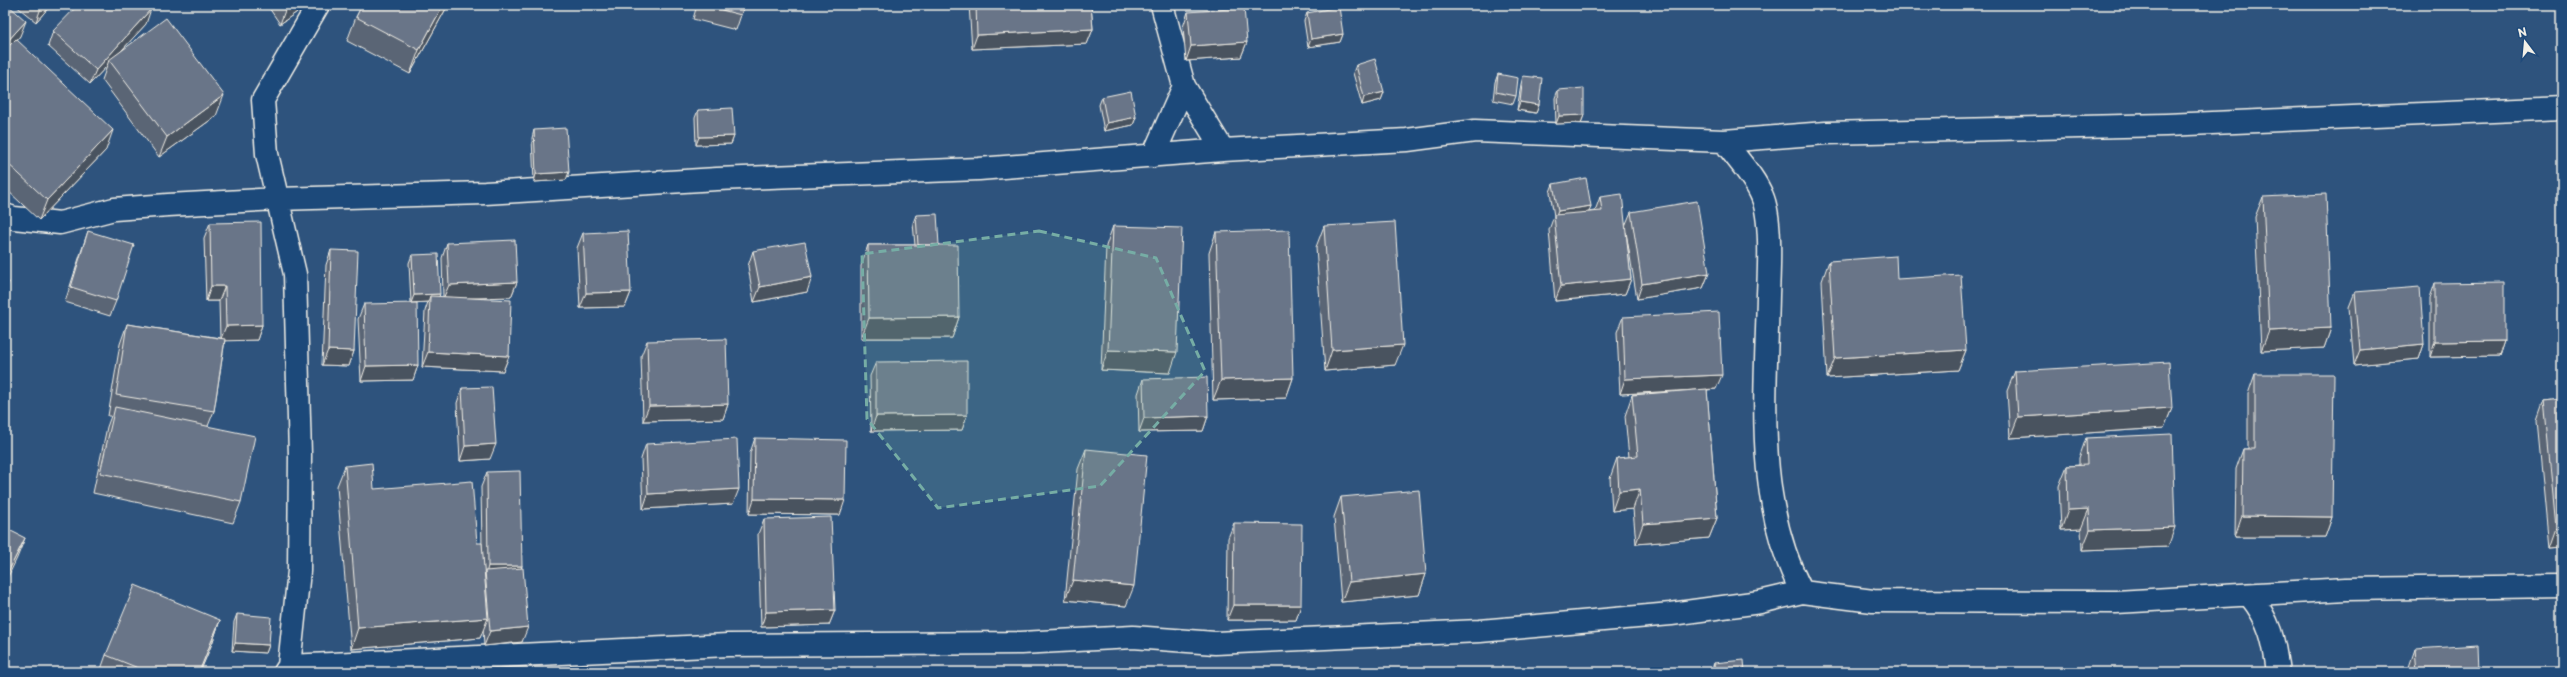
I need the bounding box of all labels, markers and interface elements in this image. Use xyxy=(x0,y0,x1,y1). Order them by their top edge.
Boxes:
north arrow xyxy=(2505,22,2545,62)
text: N xyxy=(2516,22,2529,41)

